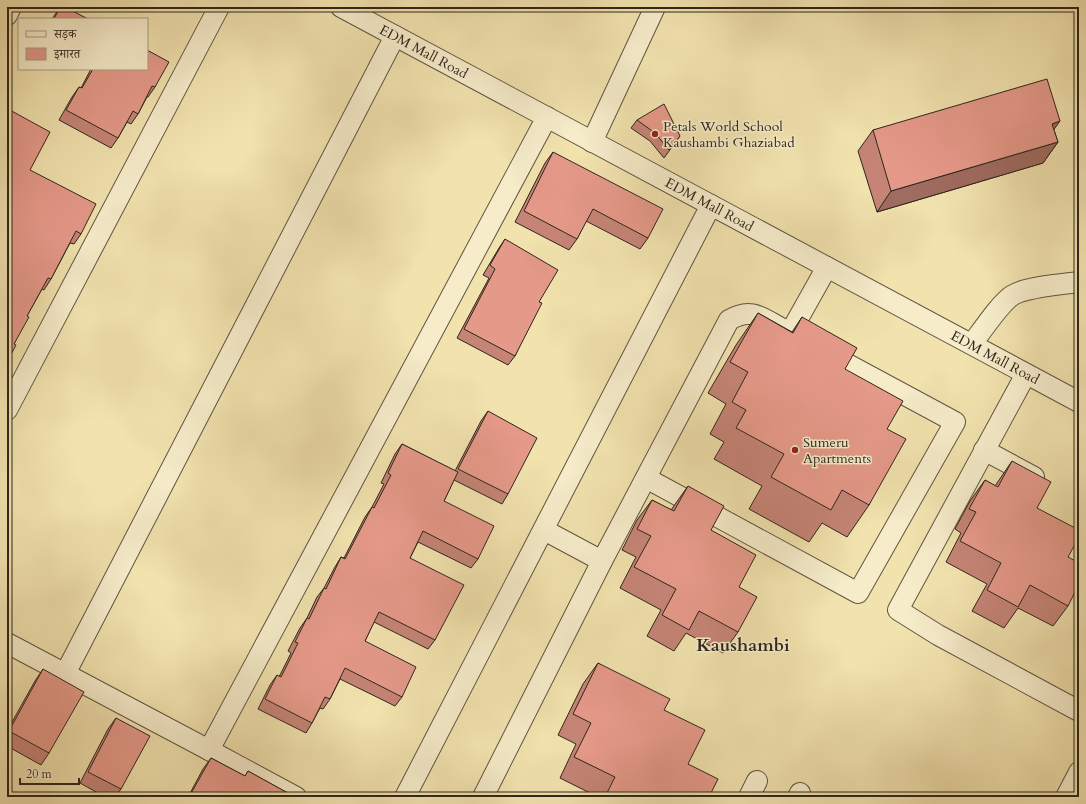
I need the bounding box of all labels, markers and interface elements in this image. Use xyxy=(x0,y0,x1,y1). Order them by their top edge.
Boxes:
legend xyxy=(18,18,148,70)
street label: EDM Mall Road xyxy=(376,20,472,83)
text: सड़क xyxy=(53,26,78,42)
text: इमारत xyxy=(53,46,81,62)
place label: Petals World School Kaushambi Ghaziabad xyxy=(663,117,795,152)
marker: Petals World School Kaushambi Ghaziabad xyxy=(650,129,660,139)
street label: EDM Mall Road xyxy=(662,173,758,236)
street label: EDM Mall Road xyxy=(948,326,1043,389)
place label: Sumeru Apartments xyxy=(803,433,872,468)
marker: Sumeru Apartments xyxy=(790,445,800,455)
district label: Kaushambi xyxy=(696,633,790,658)
scale bar xyxy=(20,760,79,786)
text: 20 m xyxy=(26,766,53,782)

